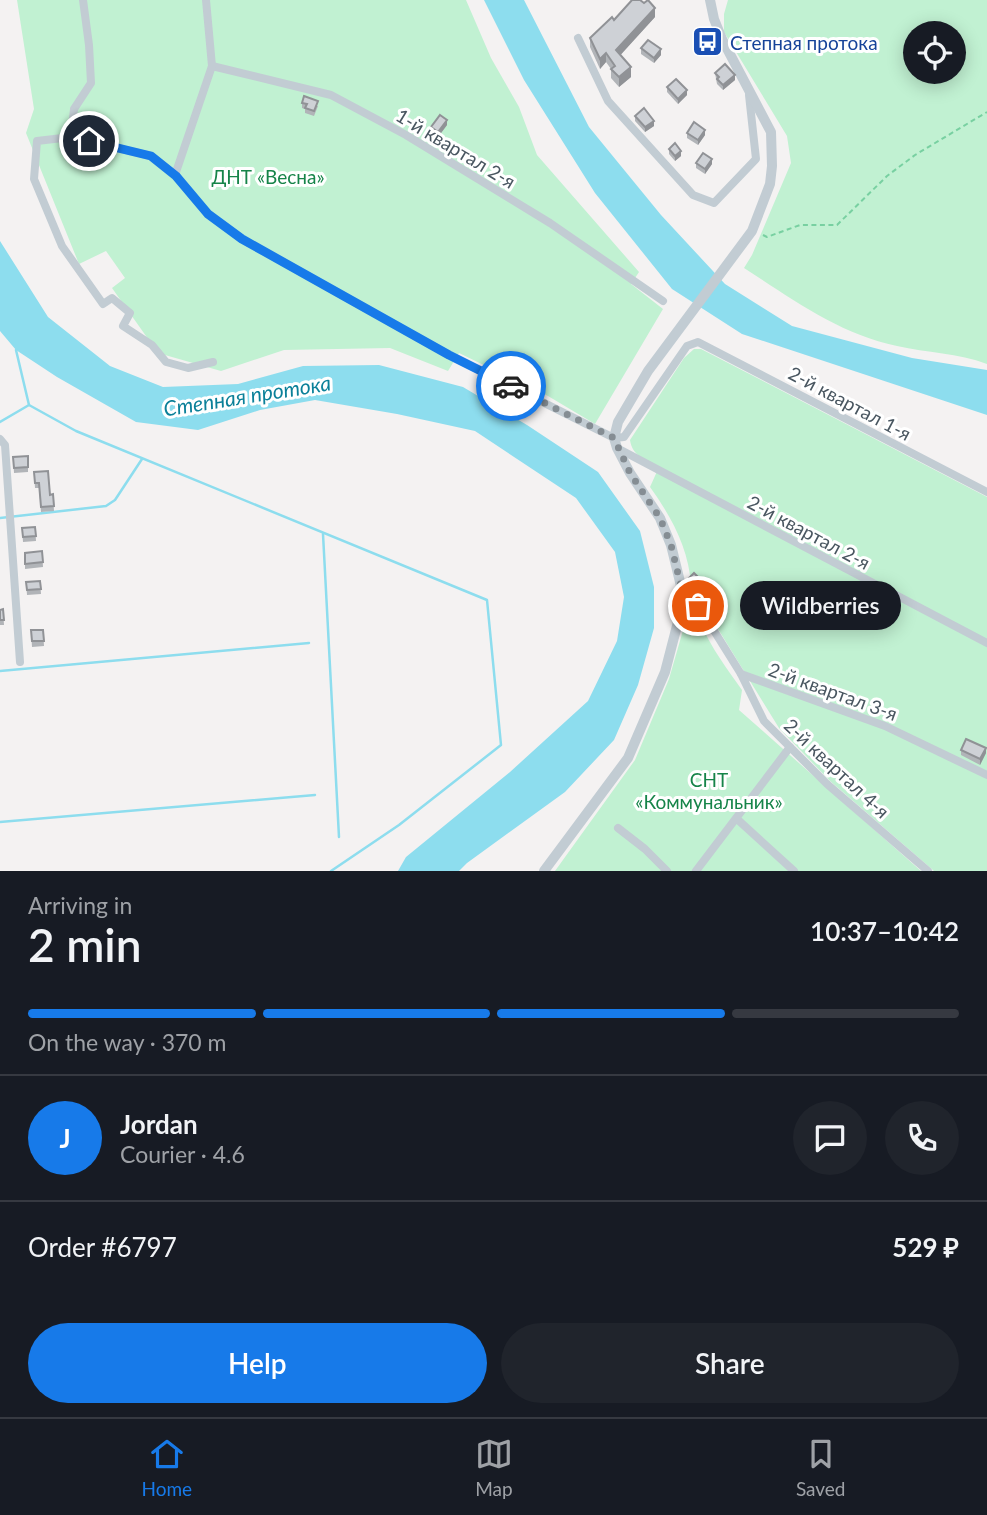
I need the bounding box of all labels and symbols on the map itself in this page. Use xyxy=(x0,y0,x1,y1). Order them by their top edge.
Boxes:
bus stop icon: Степная протока xyxy=(690,25,724,59)
place label: Степная протока xyxy=(730,31,878,54)
street label: 1-й квартал 2-я xyxy=(392,103,520,193)
pin xyxy=(59,111,119,171)
park label: ДНТ «Весна» xyxy=(211,165,325,188)
courier xyxy=(476,351,546,421)
street label: 2-й квартал 1-я xyxy=(785,361,915,445)
water label: Степная протока xyxy=(162,369,332,421)
street label: 2-й квартал 2-я xyxy=(744,490,874,574)
pin xyxy=(668,576,728,636)
callout: Wildberries xyxy=(740,582,901,630)
street label: 2-й квартал 3-я xyxy=(765,657,901,725)
street label: 2-й квартал 4-я xyxy=(780,713,894,823)
park label: СНТ «Коммунальник» xyxy=(635,768,783,813)

